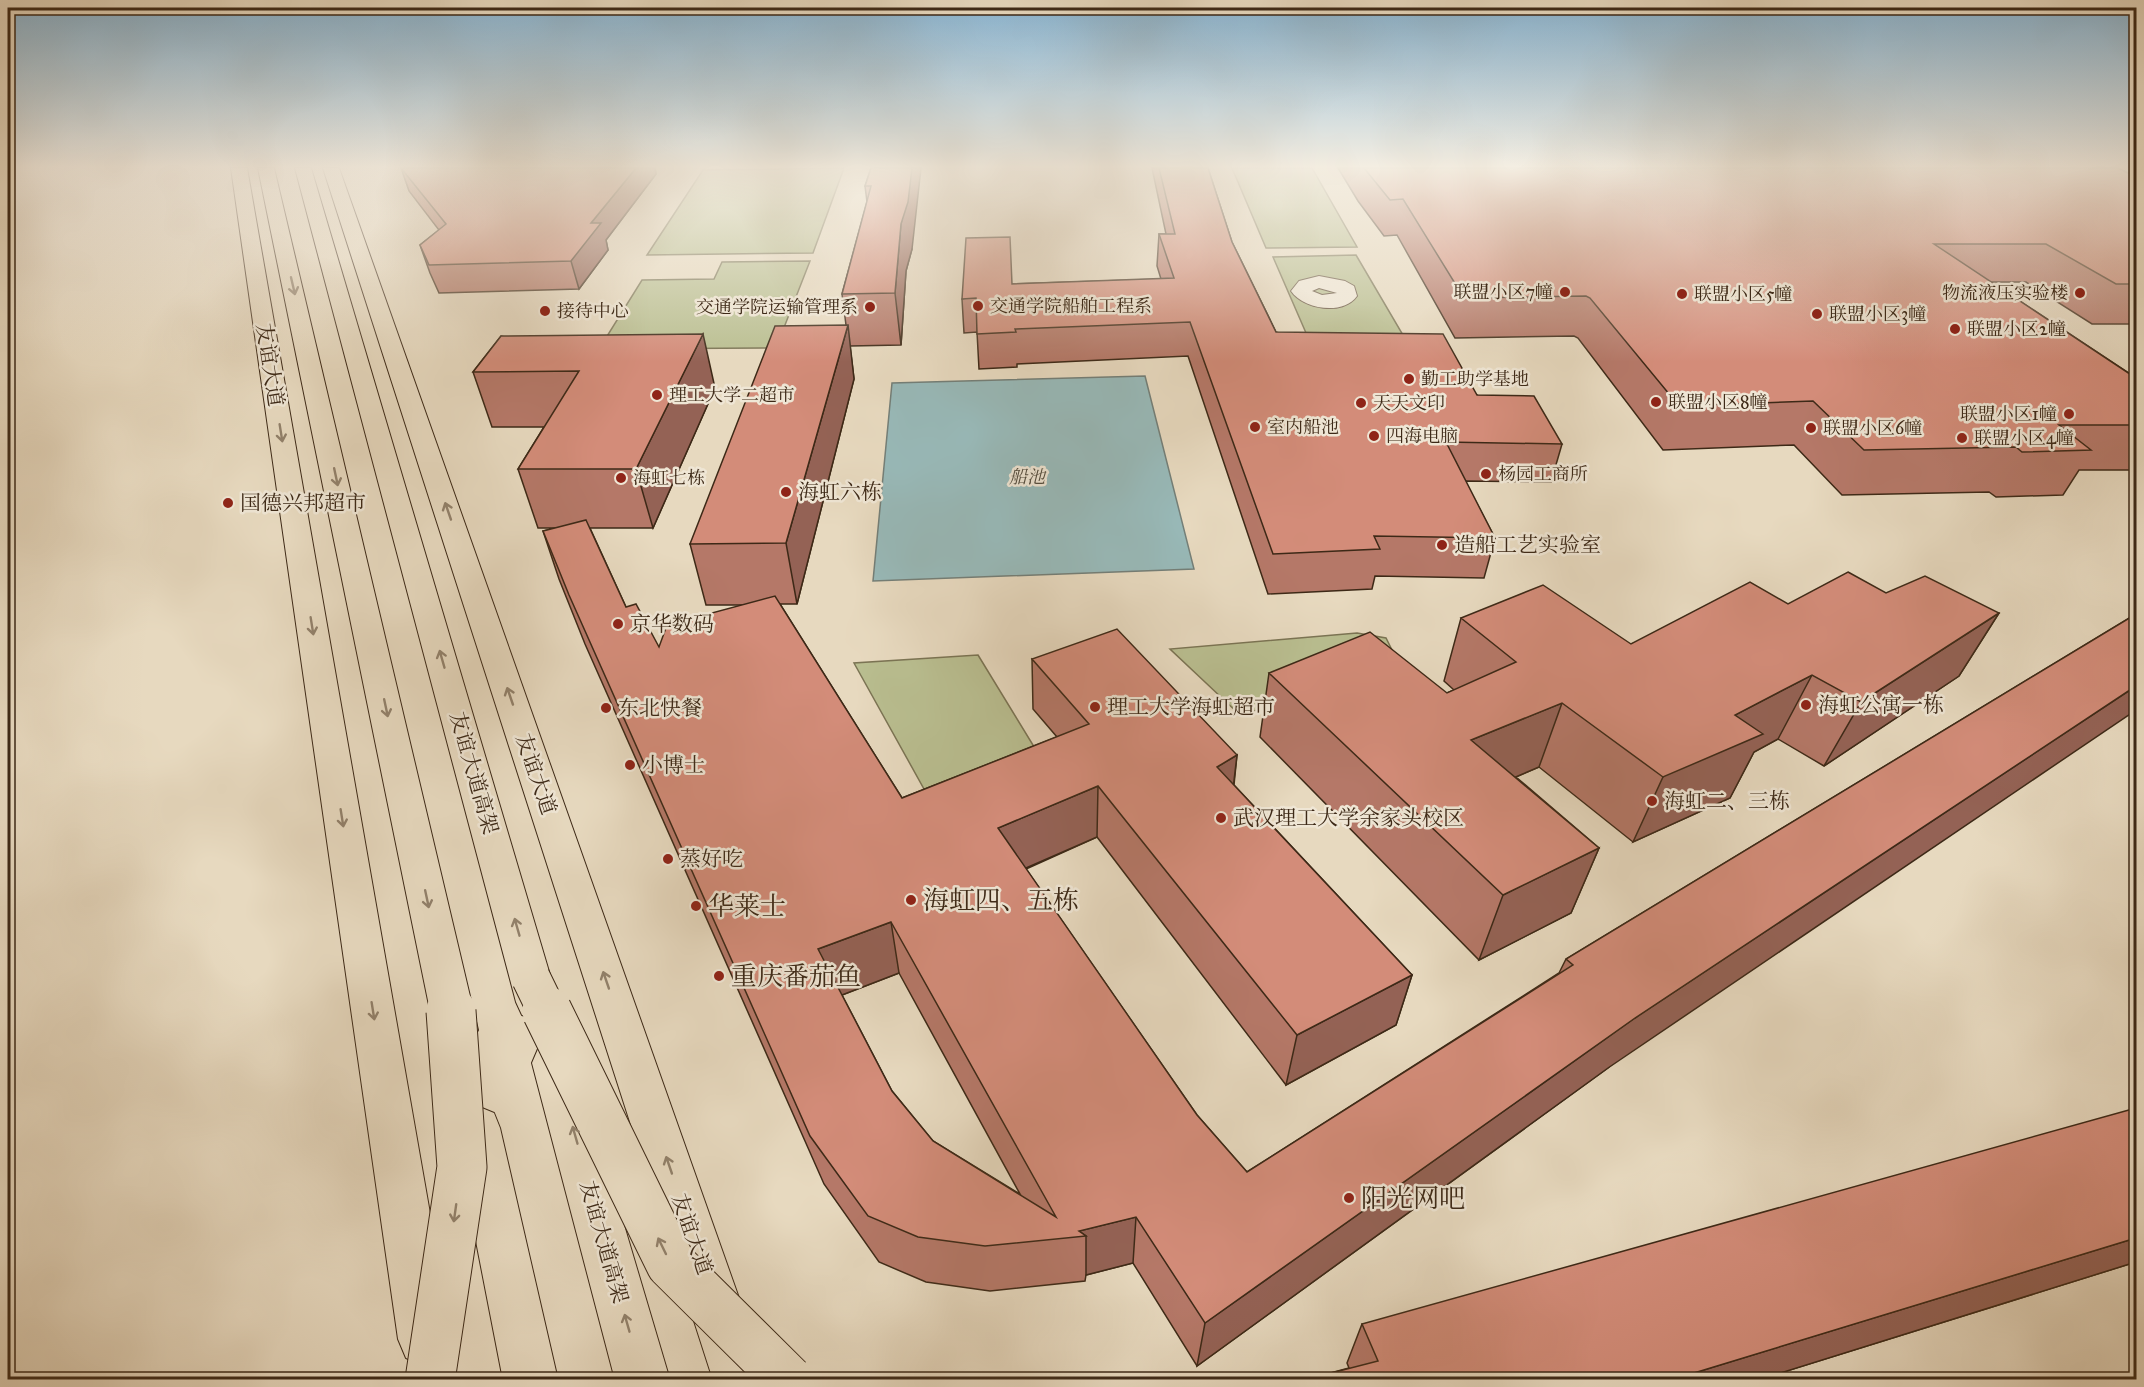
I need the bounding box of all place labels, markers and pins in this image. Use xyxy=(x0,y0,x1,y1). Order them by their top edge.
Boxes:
place label: 联盟小区7幢 xyxy=(1453,281,1553,303)
place label: 物流液压实验楼 xyxy=(1942,282,2068,304)
place label: 联盟小区5幢 xyxy=(1694,283,1792,305)
marker: 联盟小区7幢 xyxy=(1558,285,1572,299)
marker: 物流液压实验楼 xyxy=(2073,286,2087,300)
marker: 联盟小区5幢 xyxy=(1675,287,1689,301)
place label: 交通学院船舶工程系 xyxy=(990,295,1152,317)
place label: 交通学院运输管理系 xyxy=(696,296,858,318)
marker: 交通学院船舶工程系 xyxy=(971,299,985,313)
place label: 接待中心 xyxy=(557,300,629,322)
marker: 交通学院运输管理系 xyxy=(863,300,877,314)
place label: 联盟小区3幢 xyxy=(1829,303,1926,325)
marker: 接待中心 xyxy=(538,304,552,318)
marker: 联盟小区3幢 xyxy=(1810,307,1824,321)
place label: 联盟小区2幢 xyxy=(1967,318,2066,340)
marker: 联盟小区2幢 xyxy=(1948,322,1962,336)
place label: 勤工助学基地 xyxy=(1421,368,1529,390)
marker: 勤工助学基地 xyxy=(1402,372,1416,386)
place label: 理工大学二超市 xyxy=(669,384,795,406)
marker: 理工大学二超市 xyxy=(650,388,664,402)
place label: 联盟小区8幢 xyxy=(1668,391,1768,413)
place label: 天天文印 xyxy=(1373,392,1445,414)
marker: 联盟小区8幢 xyxy=(1649,395,1663,409)
marker: 天天文印 xyxy=(1354,396,1368,410)
place label: 联盟小区1幢 xyxy=(1960,403,2057,425)
marker: 联盟小区1幢 xyxy=(2062,407,2076,421)
place label: 室内船池 xyxy=(1267,416,1339,438)
place label: 联盟小区6幢 xyxy=(1823,417,1922,439)
marker: 室内船池 xyxy=(1248,420,1262,434)
marker: 联盟小区6幢 xyxy=(1804,421,1818,435)
place label: 四海电脑 xyxy=(1386,425,1458,447)
place label: 联盟小区4幢 xyxy=(1974,427,2074,449)
marker: 四海电脑 xyxy=(1367,429,1381,443)
marker: 联盟小区4幢 xyxy=(1955,431,1969,445)
place label: 杨园工商所 xyxy=(1498,463,1588,485)
place label: 海虹七栋 xyxy=(633,467,705,489)
marker: 杨园工商所 xyxy=(1479,467,1493,481)
marker: 海虹七栋 xyxy=(614,471,628,485)
place label: 海虹六栋 xyxy=(798,479,882,505)
marker: 海虹六栋 xyxy=(779,485,793,499)
place label: 国德兴邦超市 xyxy=(240,490,366,516)
marker: 国德兴邦超市 xyxy=(221,496,235,510)
place label: 造船工艺实验室 xyxy=(1454,532,1601,558)
marker: 造船工艺实验室 xyxy=(1435,538,1449,552)
place label: 京华数码 xyxy=(630,611,714,637)
marker: 京华数码 xyxy=(611,617,625,631)
place label: 海虹公寓一栋 xyxy=(1818,692,1944,718)
place label: 理工大学海虹超市 xyxy=(1107,694,1275,720)
place label: 东北快餐 xyxy=(618,695,702,721)
marker: 海虹公寓一栋 xyxy=(1799,698,1813,712)
marker: 理工大学海虹超市 xyxy=(1088,700,1102,714)
marker: 东北快餐 xyxy=(599,701,613,715)
place label: 小博士 xyxy=(642,752,705,778)
marker: 小博士 xyxy=(623,758,637,772)
place label: 海虹二、三栋 xyxy=(1664,788,1790,814)
marker: 海虹二、三栋 xyxy=(1645,794,1659,808)
place label: 武汉理工大学余家头校区 xyxy=(1233,805,1464,831)
marker: 武汉理工大学余家头校区 xyxy=(1214,811,1228,825)
place label: 蒸好吃 xyxy=(680,846,743,872)
marker: 蒸好吃 xyxy=(661,852,675,866)
place label: 海虹四、五栋 xyxy=(923,884,1079,916)
place label: 华莱士 xyxy=(708,890,786,922)
marker: 海虹四、五栋 xyxy=(904,893,918,907)
marker: 华莱士 xyxy=(689,899,703,913)
place label: 重庆番茄鱼 xyxy=(731,960,861,992)
marker: 重庆番茄鱼 xyxy=(712,969,726,983)
place label: 阳光网吧 xyxy=(1361,1182,1465,1214)
marker: 阳光网吧 xyxy=(1342,1191,1356,1205)

